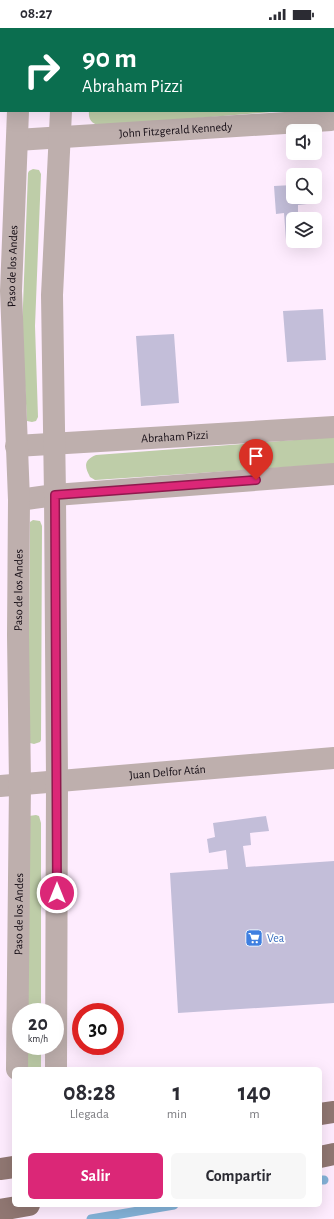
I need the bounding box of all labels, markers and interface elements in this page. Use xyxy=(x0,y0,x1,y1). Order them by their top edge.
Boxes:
text: 08:27 xyxy=(20,6,52,21)
icon: right xyxy=(16,44,68,96)
text: 90 m xyxy=(82,45,137,73)
text: Abraham Pizzi xyxy=(82,78,183,96)
street label: John Fitzgerald Kennedy xyxy=(119,120,233,139)
map controls xyxy=(286,124,322,248)
button: sound xyxy=(286,124,322,160)
button: search xyxy=(286,168,322,204)
button: layers xyxy=(286,212,322,248)
street label: Paso de los Andes xyxy=(5,225,20,307)
street label: Abraham Pizzi xyxy=(141,429,209,445)
pin xyxy=(239,439,273,480)
icon: arrive xyxy=(245,445,267,467)
street label: Paso de los Andes xyxy=(12,549,25,631)
street label: Juan Delfor Atán xyxy=(129,763,206,781)
position arrow xyxy=(36,872,78,914)
street label: Paso de los Andes xyxy=(12,873,25,955)
supermarket icon: Vea xyxy=(244,928,264,948)
place label: Vea xyxy=(267,932,285,944)
speed limit sign: 30 xyxy=(72,1003,124,1055)
text: 20 xyxy=(28,1014,48,1034)
text: km/h xyxy=(28,1034,48,1044)
text: 08:28 xyxy=(63,1081,116,1105)
text: 1 xyxy=(173,1081,181,1105)
text: 140 xyxy=(238,1081,271,1105)
text: Llegada xyxy=(70,1108,109,1121)
text: min xyxy=(167,1108,187,1121)
text: m xyxy=(249,1108,260,1121)
button: Salir xyxy=(28,1153,163,1199)
button: Compartir xyxy=(171,1153,306,1199)

